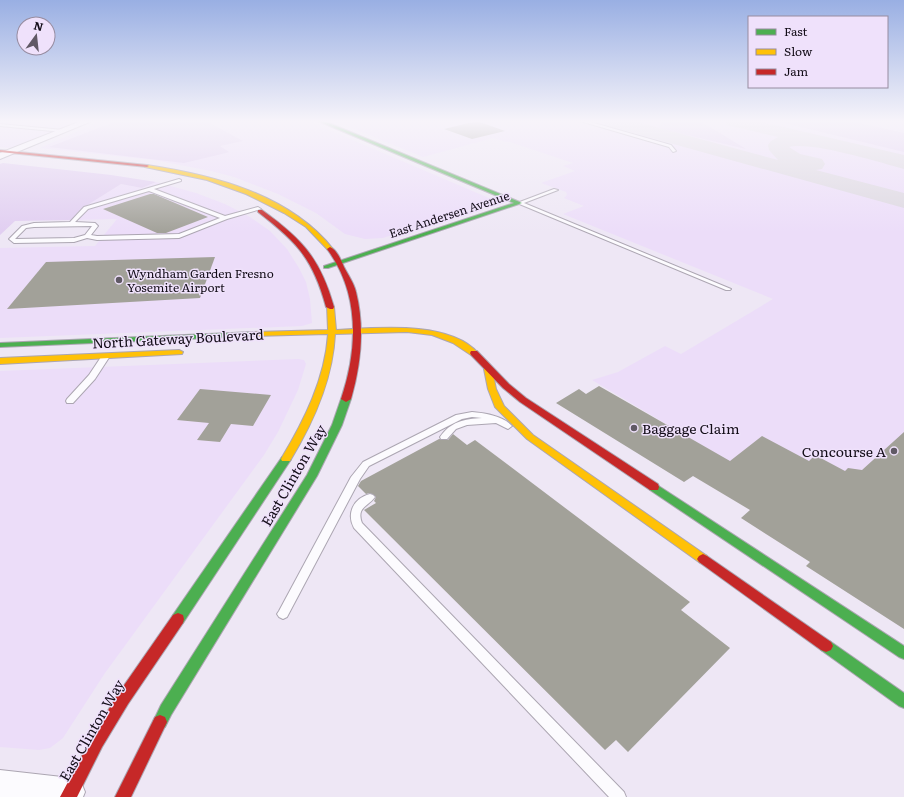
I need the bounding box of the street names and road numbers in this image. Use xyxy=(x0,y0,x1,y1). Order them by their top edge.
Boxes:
street label: East Andersen Avenue xyxy=(386,186,512,242)
street label: North Gateway Boulevard xyxy=(92,323,265,352)
street label: East Clinton Way xyxy=(256,420,331,530)
street label: East Clinton Way xyxy=(54,675,129,785)

